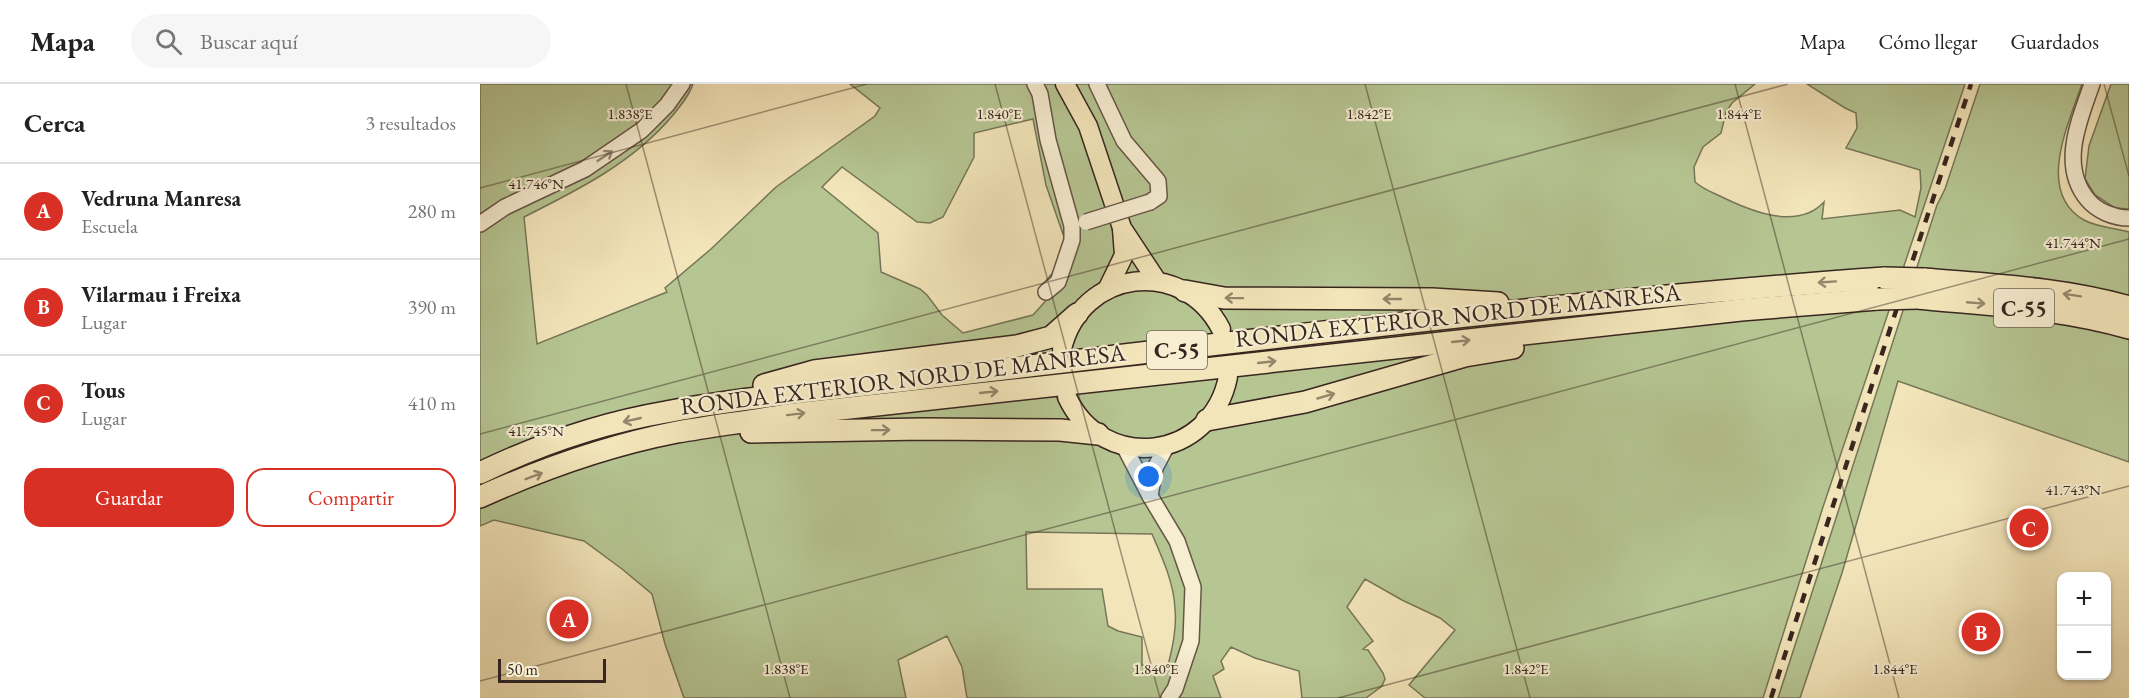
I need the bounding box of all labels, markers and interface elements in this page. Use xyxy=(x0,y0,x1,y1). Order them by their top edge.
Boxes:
search box xyxy=(131,14,551,68)
text: Mapa xyxy=(30,23,95,59)
icon: search xyxy=(152,25,185,58)
text: Buscar aquí xyxy=(200,27,298,56)
text: Mapa xyxy=(1800,28,1845,55)
text: Cómo llegar xyxy=(1878,28,1977,55)
text: Guardados xyxy=(2010,28,2099,55)
text: 1.838°E xyxy=(607,104,653,123)
text: 1.840°E xyxy=(976,104,1022,123)
text: 1.842°E xyxy=(1346,104,1392,123)
text: 1.844°E xyxy=(1716,104,1762,123)
text: Cerca xyxy=(24,106,85,140)
text: 3 resultados xyxy=(365,110,456,136)
one-way arrow xyxy=(596,150,612,162)
text: 41.746°N xyxy=(508,174,564,193)
text: Vedruna Manresa xyxy=(81,184,241,213)
text: A xyxy=(36,198,51,224)
text: 280 m xyxy=(408,198,456,224)
text: Escuela xyxy=(81,213,138,239)
text: 41.744°N xyxy=(2045,233,2101,252)
street label: RONDA EXTERIOR NORD DE MANRESA xyxy=(1233,276,1683,354)
one-way arrow xyxy=(1817,277,1837,288)
text: Vilarmau i Freixa xyxy=(81,280,241,309)
road number: C-55 xyxy=(1994,289,2054,327)
one-way arrow xyxy=(2062,290,2082,301)
one-way arrow xyxy=(1225,292,1245,304)
one-way arrow xyxy=(1383,293,1403,305)
text: B xyxy=(37,294,50,320)
text: 390 m xyxy=(408,294,456,320)
one-way arrow xyxy=(1966,298,1985,309)
text: Lugar xyxy=(81,309,127,335)
road number: C-55 xyxy=(1147,331,1207,369)
one-way arrow xyxy=(1450,335,1470,346)
street label: RONDA EXTERIOR NORD DE MANRESA xyxy=(679,336,1128,422)
one-way arrow xyxy=(1256,356,1276,367)
text: Tous xyxy=(81,376,125,405)
one-way arrow xyxy=(979,386,999,397)
text: C xyxy=(36,390,51,416)
text: 410 m xyxy=(408,390,456,416)
one-way arrow xyxy=(1317,390,1336,401)
text: Lugar xyxy=(81,405,127,431)
one-way arrow xyxy=(785,408,805,419)
one-way arrow xyxy=(623,414,642,426)
text: 41.745°N xyxy=(508,421,564,440)
one-way arrow xyxy=(871,424,891,435)
your location xyxy=(1134,462,1163,491)
button: Guardar xyxy=(24,468,234,527)
button: Compartir xyxy=(246,468,456,527)
one-way arrow xyxy=(524,469,543,480)
text: 41.743°N xyxy=(2045,480,2101,499)
pin: C xyxy=(2010,506,2048,550)
map controls xyxy=(2057,572,2111,680)
button: + xyxy=(2057,572,2111,626)
pin: A xyxy=(550,596,589,642)
pin: B xyxy=(1962,610,2000,654)
button: − xyxy=(2057,626,2111,680)
scale bar xyxy=(498,656,606,684)
text: 50 m xyxy=(507,659,538,680)
text: 1.838°E xyxy=(763,659,809,678)
text: 1.840°E xyxy=(1133,659,1179,678)
text: 1.842°E xyxy=(1503,659,1549,678)
text: 1.844°E xyxy=(1872,659,1918,678)

